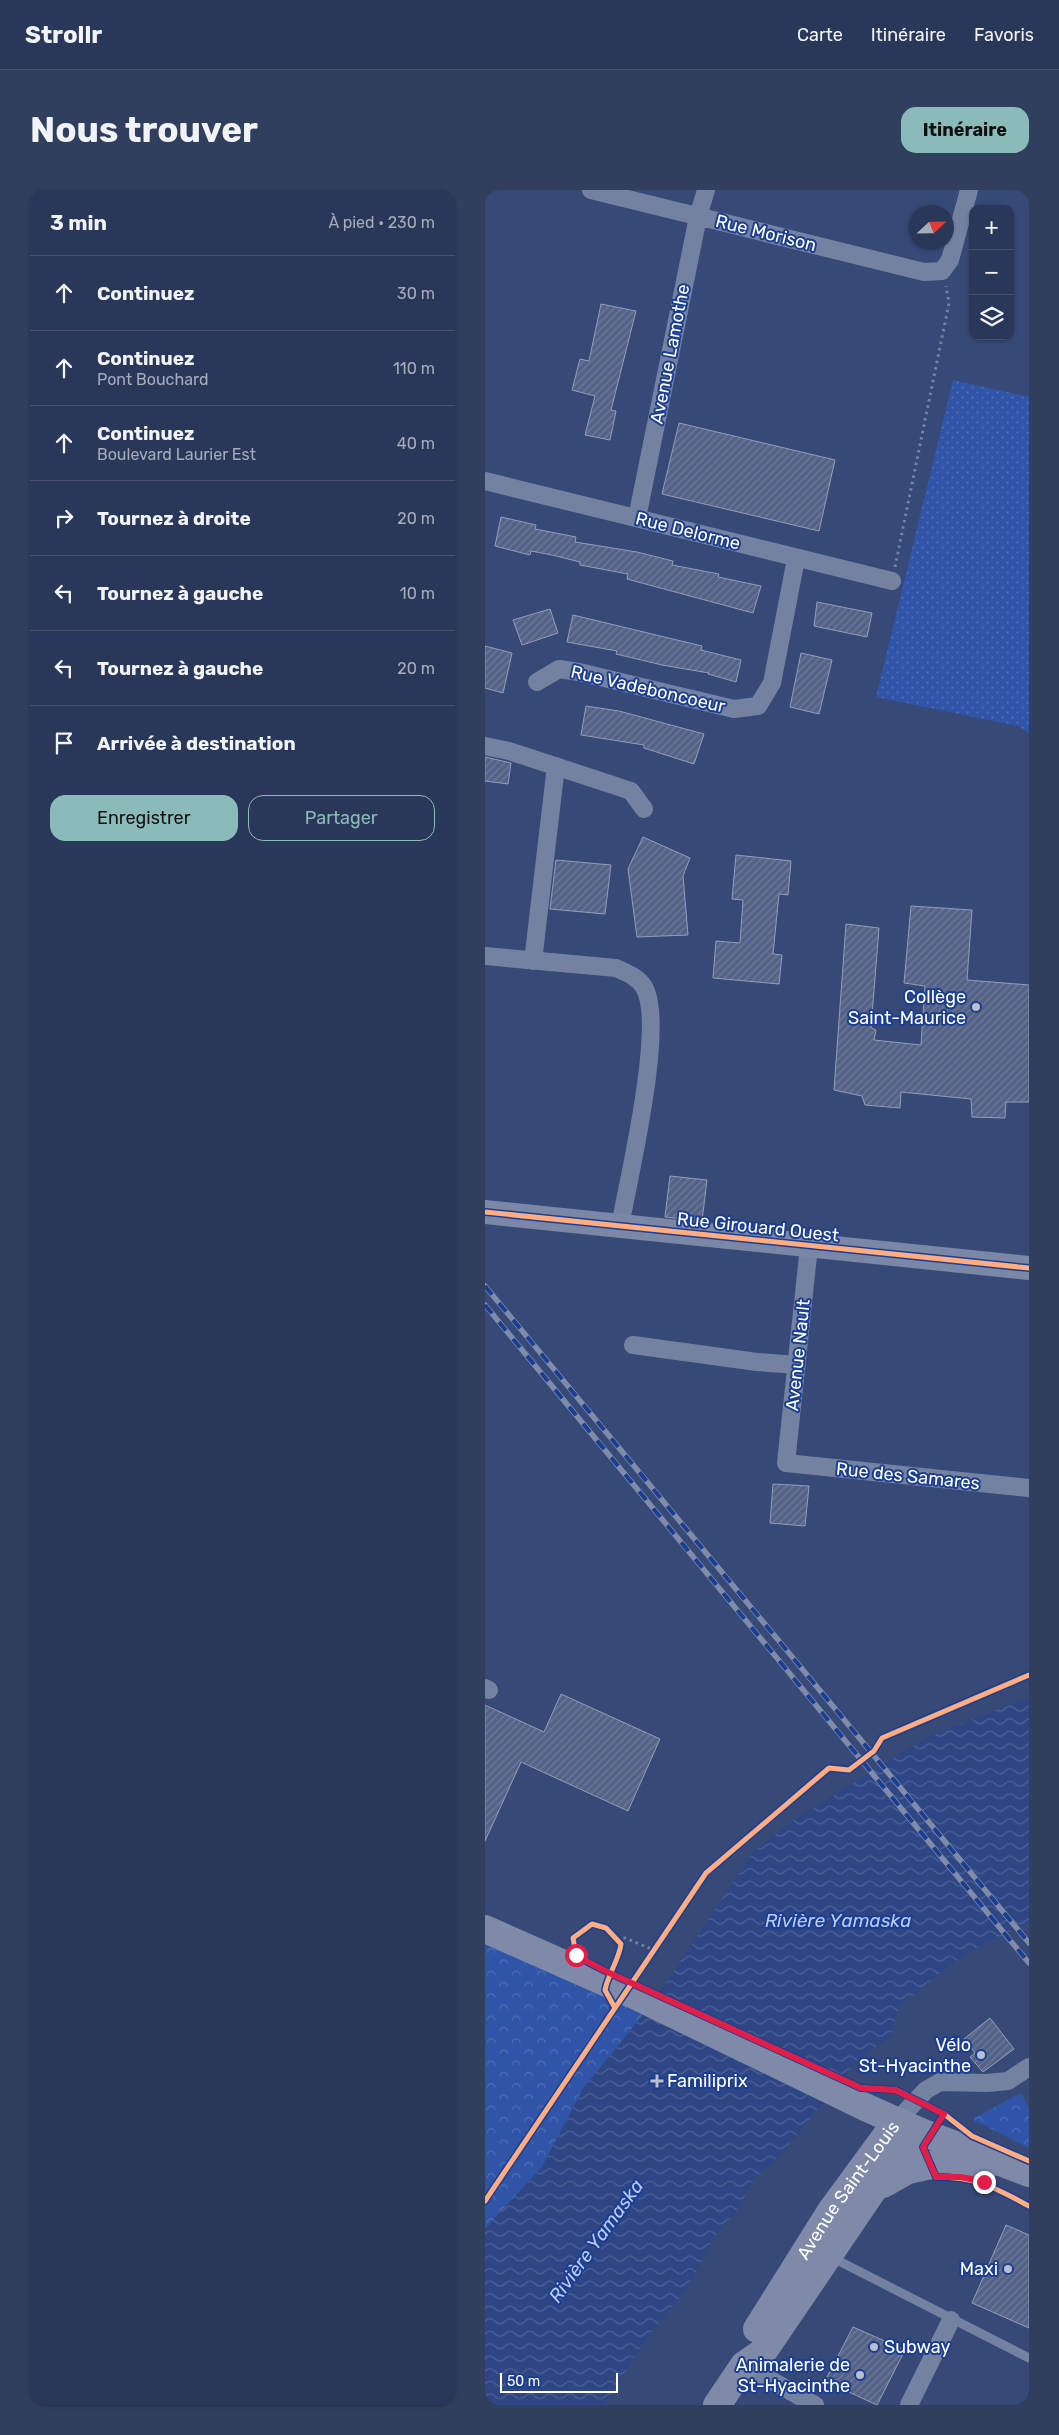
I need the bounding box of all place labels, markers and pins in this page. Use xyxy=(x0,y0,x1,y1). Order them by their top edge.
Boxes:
place label: Collège Saint-Maurice xyxy=(848,986,966,1029)
marker: Collège Saint-Maurice xyxy=(970,1001,982,1013)
place label: Vélo St-Hyacinthe xyxy=(859,2034,971,2077)
marker: Vélo St-Hyacinthe xyxy=(975,2049,987,2061)
place label: Familiprix xyxy=(667,2070,748,2092)
marker: Familiprix xyxy=(651,2075,663,2087)
place label: Maxi xyxy=(960,2258,998,2280)
marker: Maxi xyxy=(1002,2263,1014,2275)
place label: Subway xyxy=(884,2336,950,2358)
marker: Subway xyxy=(868,2341,880,2353)
place label: Animalerie de St-Hyacinthe xyxy=(736,2354,850,2397)
marker: Animalerie de St-Hyacinthe xyxy=(854,2369,866,2381)

